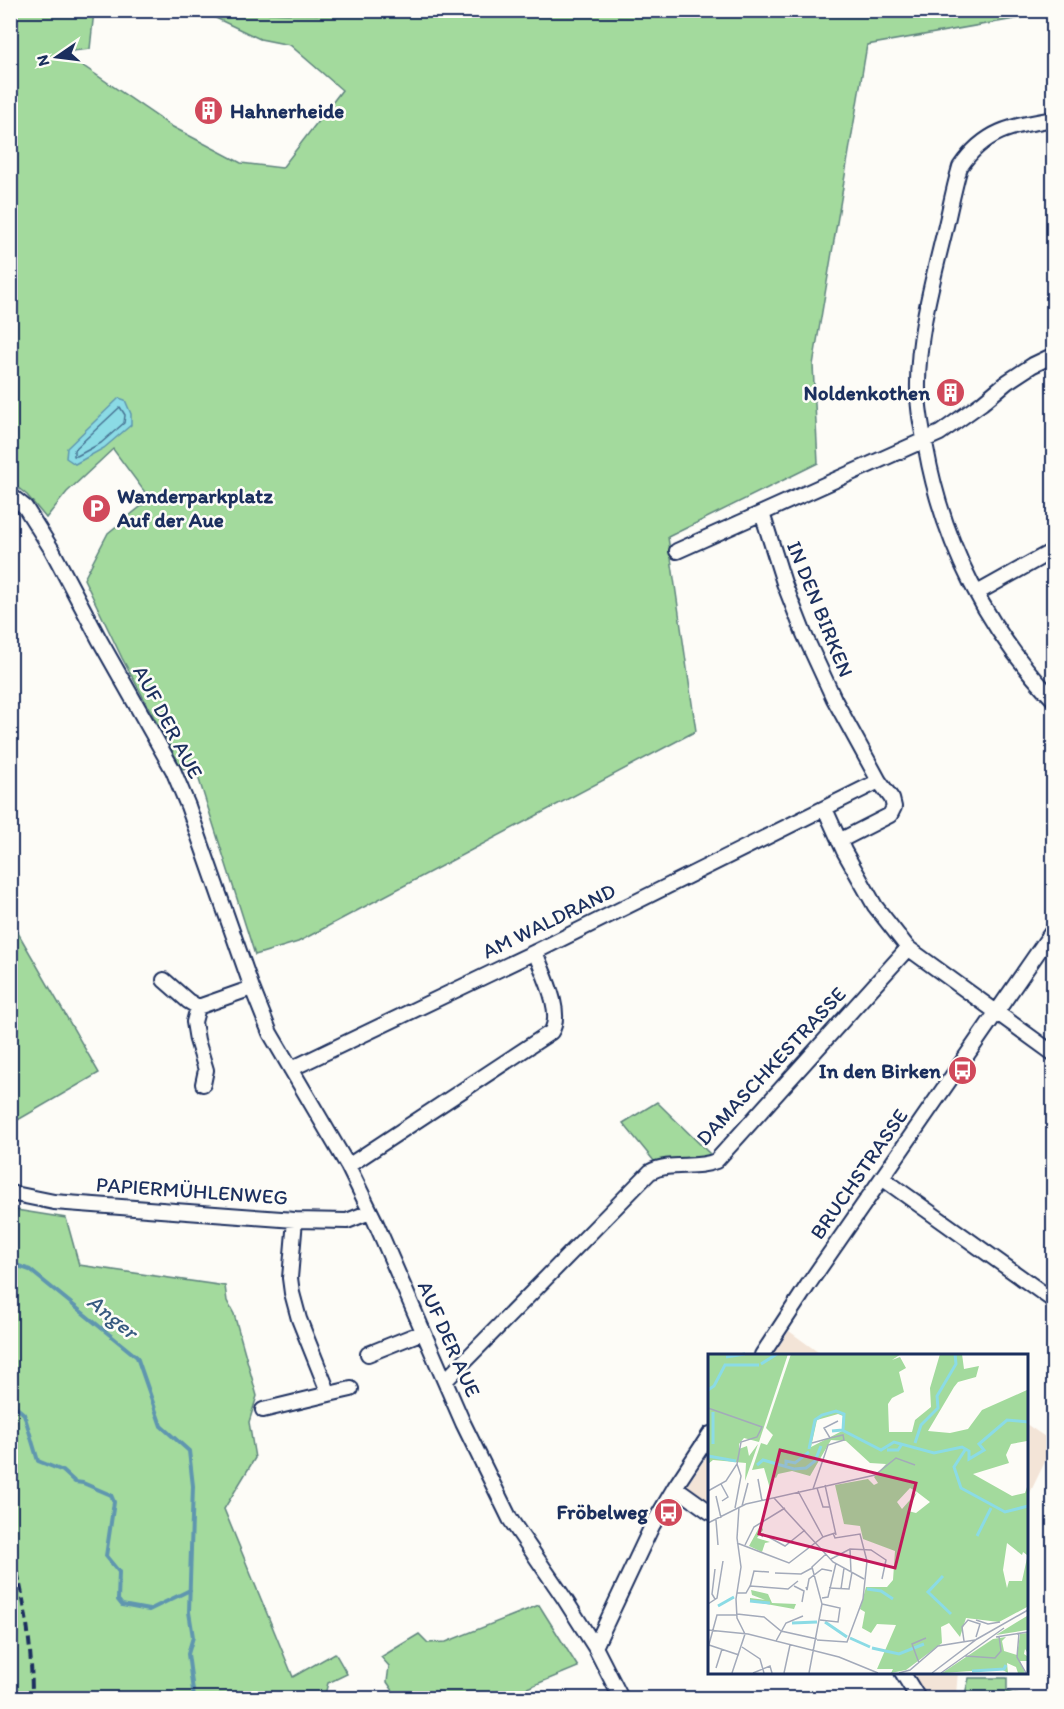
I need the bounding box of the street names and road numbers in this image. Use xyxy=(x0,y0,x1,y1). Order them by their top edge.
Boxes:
street label: IN DEN BIRKEN xyxy=(782,537,859,680)
street label: AUF DER AUE xyxy=(128,661,209,783)
street label: AM WALDRAND xyxy=(478,877,620,964)
street label: DAMASCHKESTRASSE xyxy=(691,981,851,1150)
street label: BRUCHSTRASSE xyxy=(804,1104,913,1244)
street label: PAPIERMÜHLENWEG xyxy=(95,1171,289,1210)
street label: AUF DER AUE xyxy=(413,1277,486,1401)

